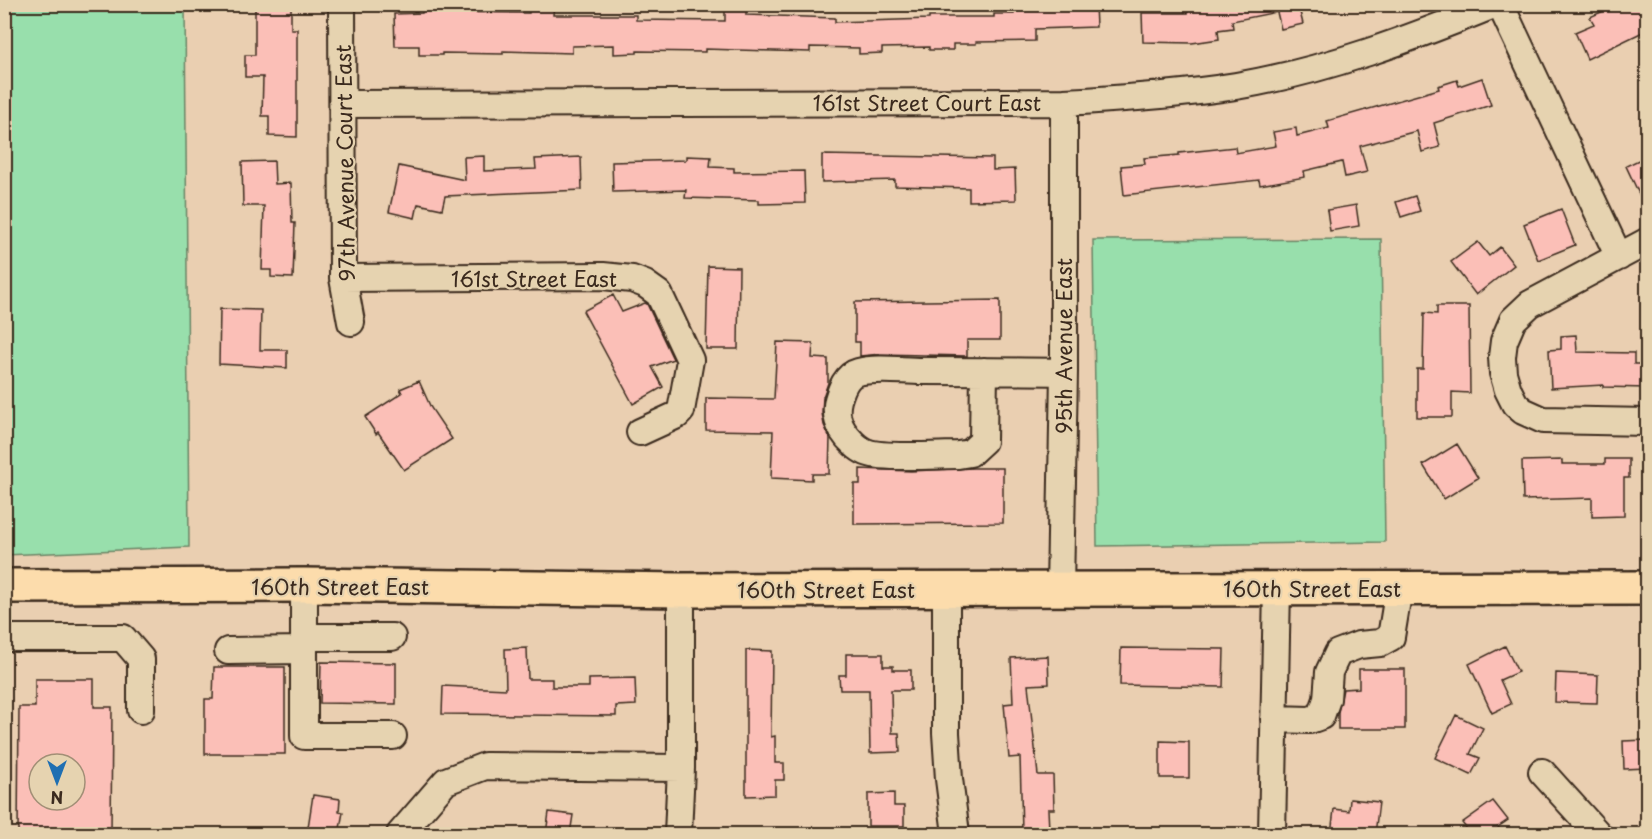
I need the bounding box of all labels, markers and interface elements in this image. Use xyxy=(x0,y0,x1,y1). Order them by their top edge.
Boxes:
street label: 97th Avenue Court East xyxy=(326,44,362,282)
street label: 161st Street Court East xyxy=(813,86,1041,118)
street label: 95th Avenue East xyxy=(1047,258,1079,434)
street label: 161st Street East xyxy=(451,262,617,294)
street label: 160th Street East xyxy=(251,570,429,602)
street label: 160th Street East xyxy=(1223,572,1401,604)
street label: 160th Street East xyxy=(737,573,915,605)
north arrow xyxy=(27,752,87,812)
text: N xyxy=(51,786,63,810)

